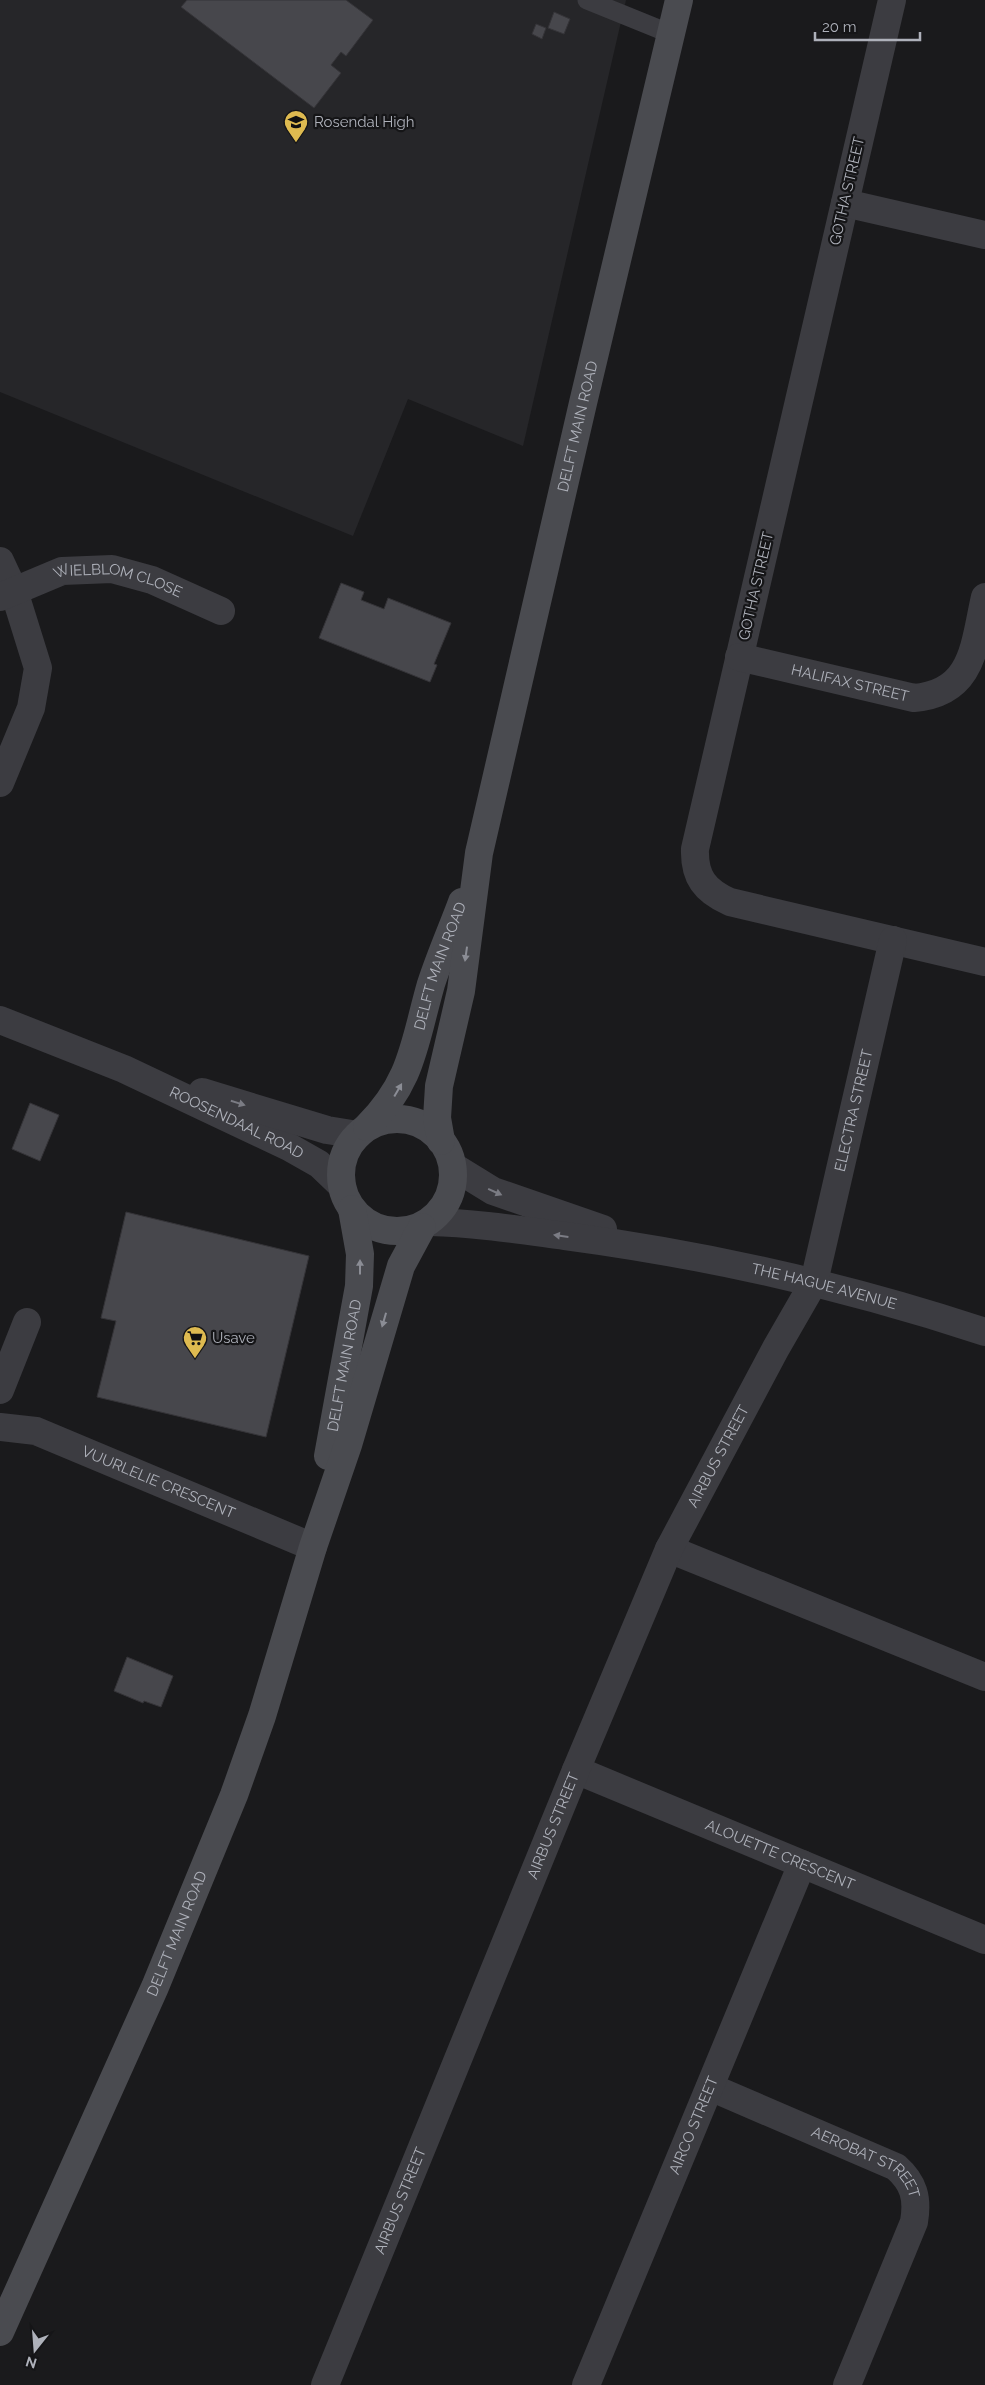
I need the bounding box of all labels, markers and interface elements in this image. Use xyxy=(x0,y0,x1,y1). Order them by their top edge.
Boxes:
scale bar xyxy=(815,10,920,42)
text: 20 m xyxy=(822,18,857,36)
school or university icon: Rosendal High xyxy=(283,109,309,143)
place label: Rosendal High xyxy=(314,113,415,131)
street label: GOTHA STREET xyxy=(826,135,868,247)
street label: DELFT MAIN ROAD xyxy=(554,359,602,494)
street label: GOTHA STREET xyxy=(735,530,777,642)
street label: WIELBLOM CLOSE xyxy=(51,560,185,601)
street label: HALIFAX STREET xyxy=(789,661,911,705)
street label: DELFT MAIN ROAD xyxy=(410,899,470,1032)
one-way arrow xyxy=(462,946,470,962)
street label: ELECTRA STREET xyxy=(831,1047,876,1173)
street label: ROOSENDAAL ROAD xyxy=(167,1083,307,1163)
one-way arrow xyxy=(393,1083,402,1096)
one-way arrow xyxy=(230,1099,245,1107)
one-way arrow xyxy=(488,1189,502,1197)
one-way arrow xyxy=(553,1231,569,1239)
one-way arrow xyxy=(356,1258,364,1274)
street label: THE HAGUE AVENUE xyxy=(750,1260,899,1313)
street label: DELFT MAIN ROAD xyxy=(324,1298,365,1433)
one-way arrow xyxy=(380,1313,388,1328)
supermarket icon: Usave xyxy=(182,1325,208,1359)
place label: Usave xyxy=(212,1329,255,1347)
street label: AIRBUS STREET xyxy=(684,1402,753,1511)
street label: VUURLELIE CRESCENT xyxy=(79,1442,238,1522)
street label: AIRBUS STREET xyxy=(523,1770,583,1882)
street label: ALOUETTE CRESCENT xyxy=(703,1816,857,1894)
street label: DELFT MAIN ROAD xyxy=(143,1868,211,1999)
street label: AIRCO STREET xyxy=(665,2074,722,2177)
street label: AEROBAT STREET xyxy=(809,2123,924,2200)
street label: AIRBUS STREET xyxy=(370,2145,430,2257)
north arrow xyxy=(10,2325,60,2375)
text: N xyxy=(24,2353,39,2372)

